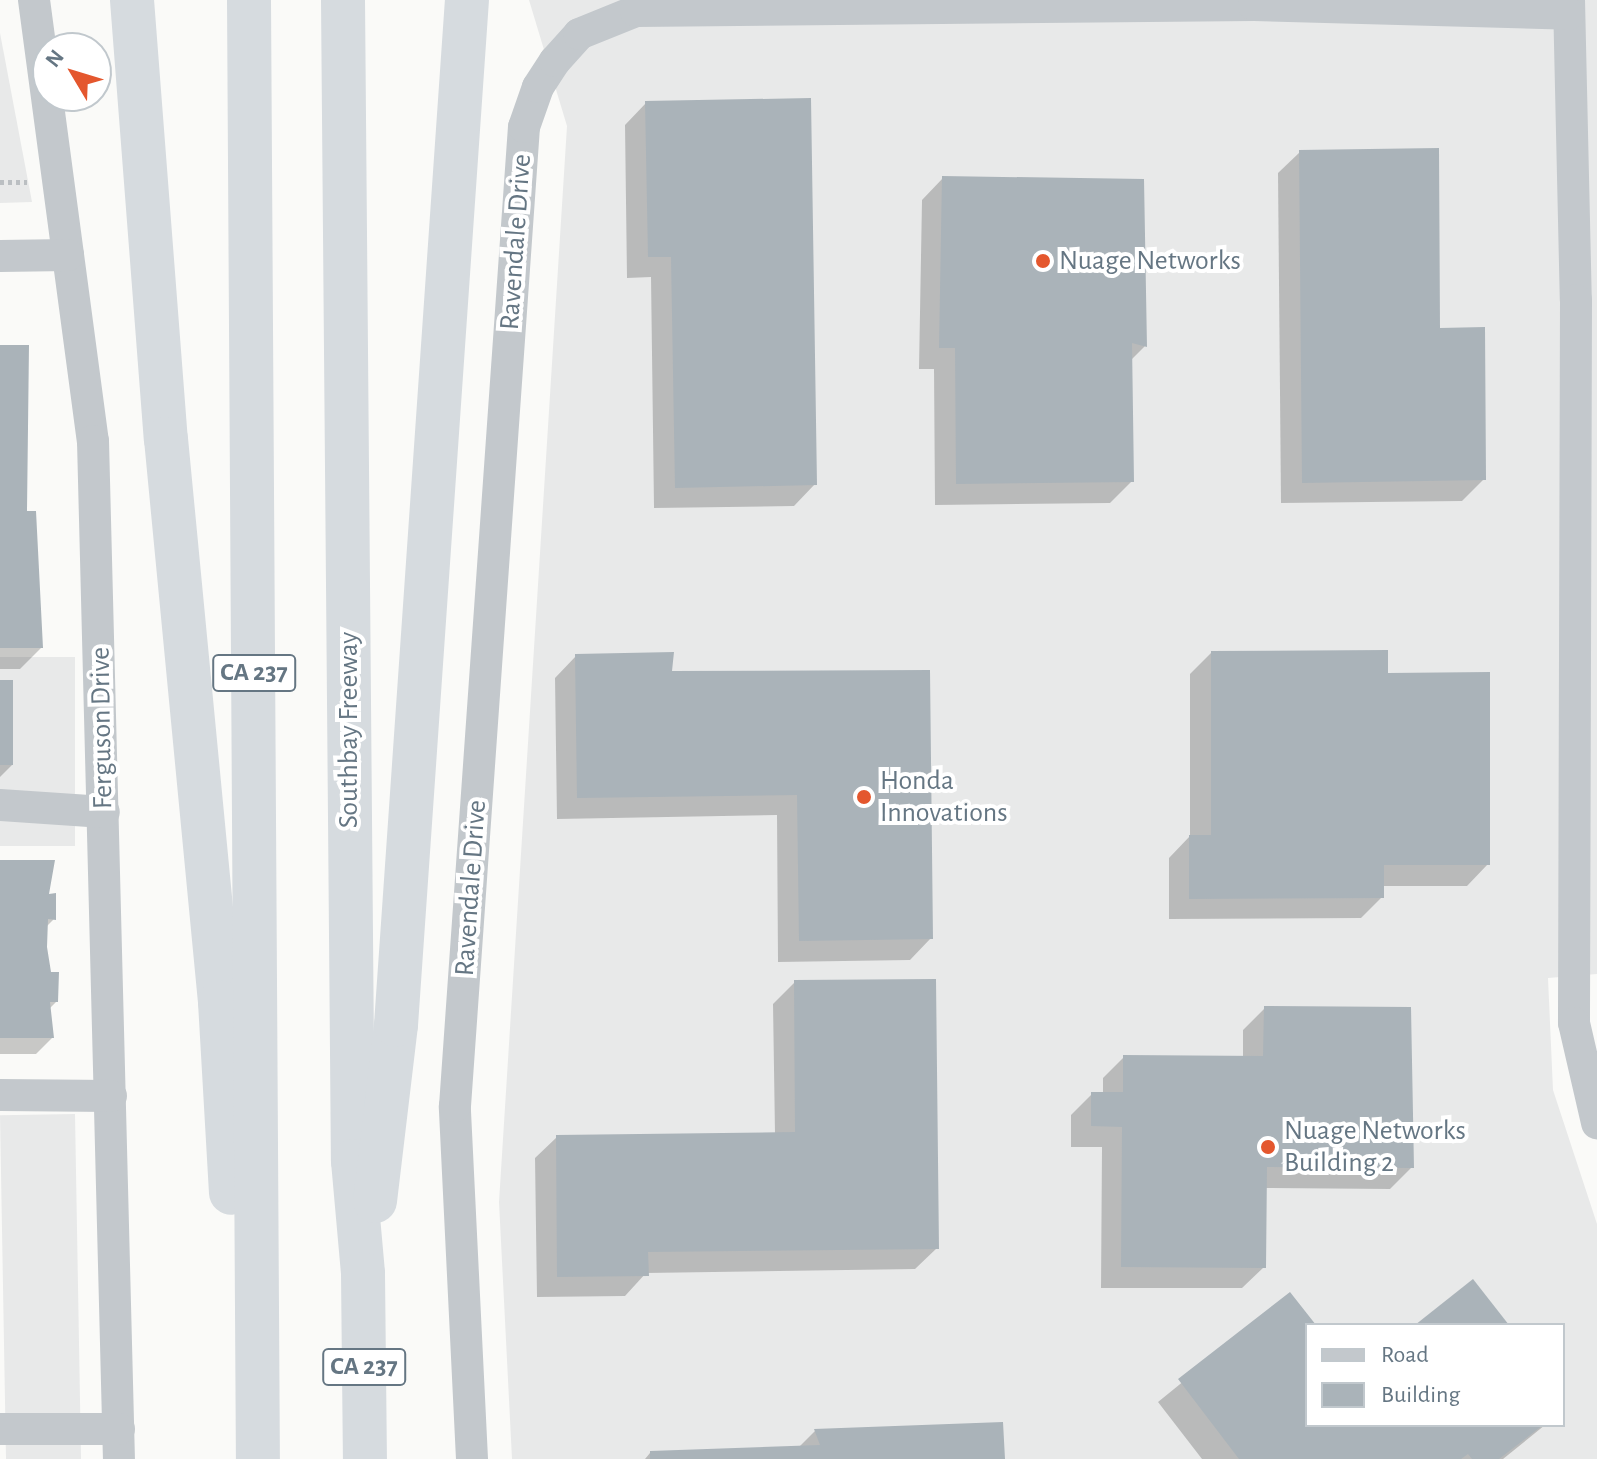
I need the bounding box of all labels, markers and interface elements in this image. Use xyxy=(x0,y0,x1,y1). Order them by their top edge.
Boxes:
north arrow xyxy=(32,32,112,112)
text: N xyxy=(41,46,68,71)
street label: Ravendale Drive xyxy=(493,153,539,331)
place label: Nuage Networks xyxy=(1059,244,1241,278)
marker: Nuage Networks xyxy=(1034,252,1052,270)
street label: Southbay Freeway xyxy=(332,632,366,828)
street label: Ferguson Drive xyxy=(84,647,120,809)
road number: CA 237 xyxy=(212,651,296,695)
place label: Honda Innovations xyxy=(880,764,1008,830)
marker: Honda Innovations xyxy=(855,788,873,806)
street label: Ravendale Drive xyxy=(448,799,494,977)
place label: Nuage Networks Building 2 xyxy=(1284,1114,1466,1180)
marker: Nuage Networks Building 2 xyxy=(1259,1138,1277,1156)
legend xyxy=(1305,1323,1565,1427)
text: Road xyxy=(1381,1343,1429,1367)
road number: CA 237 xyxy=(322,1345,406,1389)
text: Building xyxy=(1381,1383,1460,1407)

